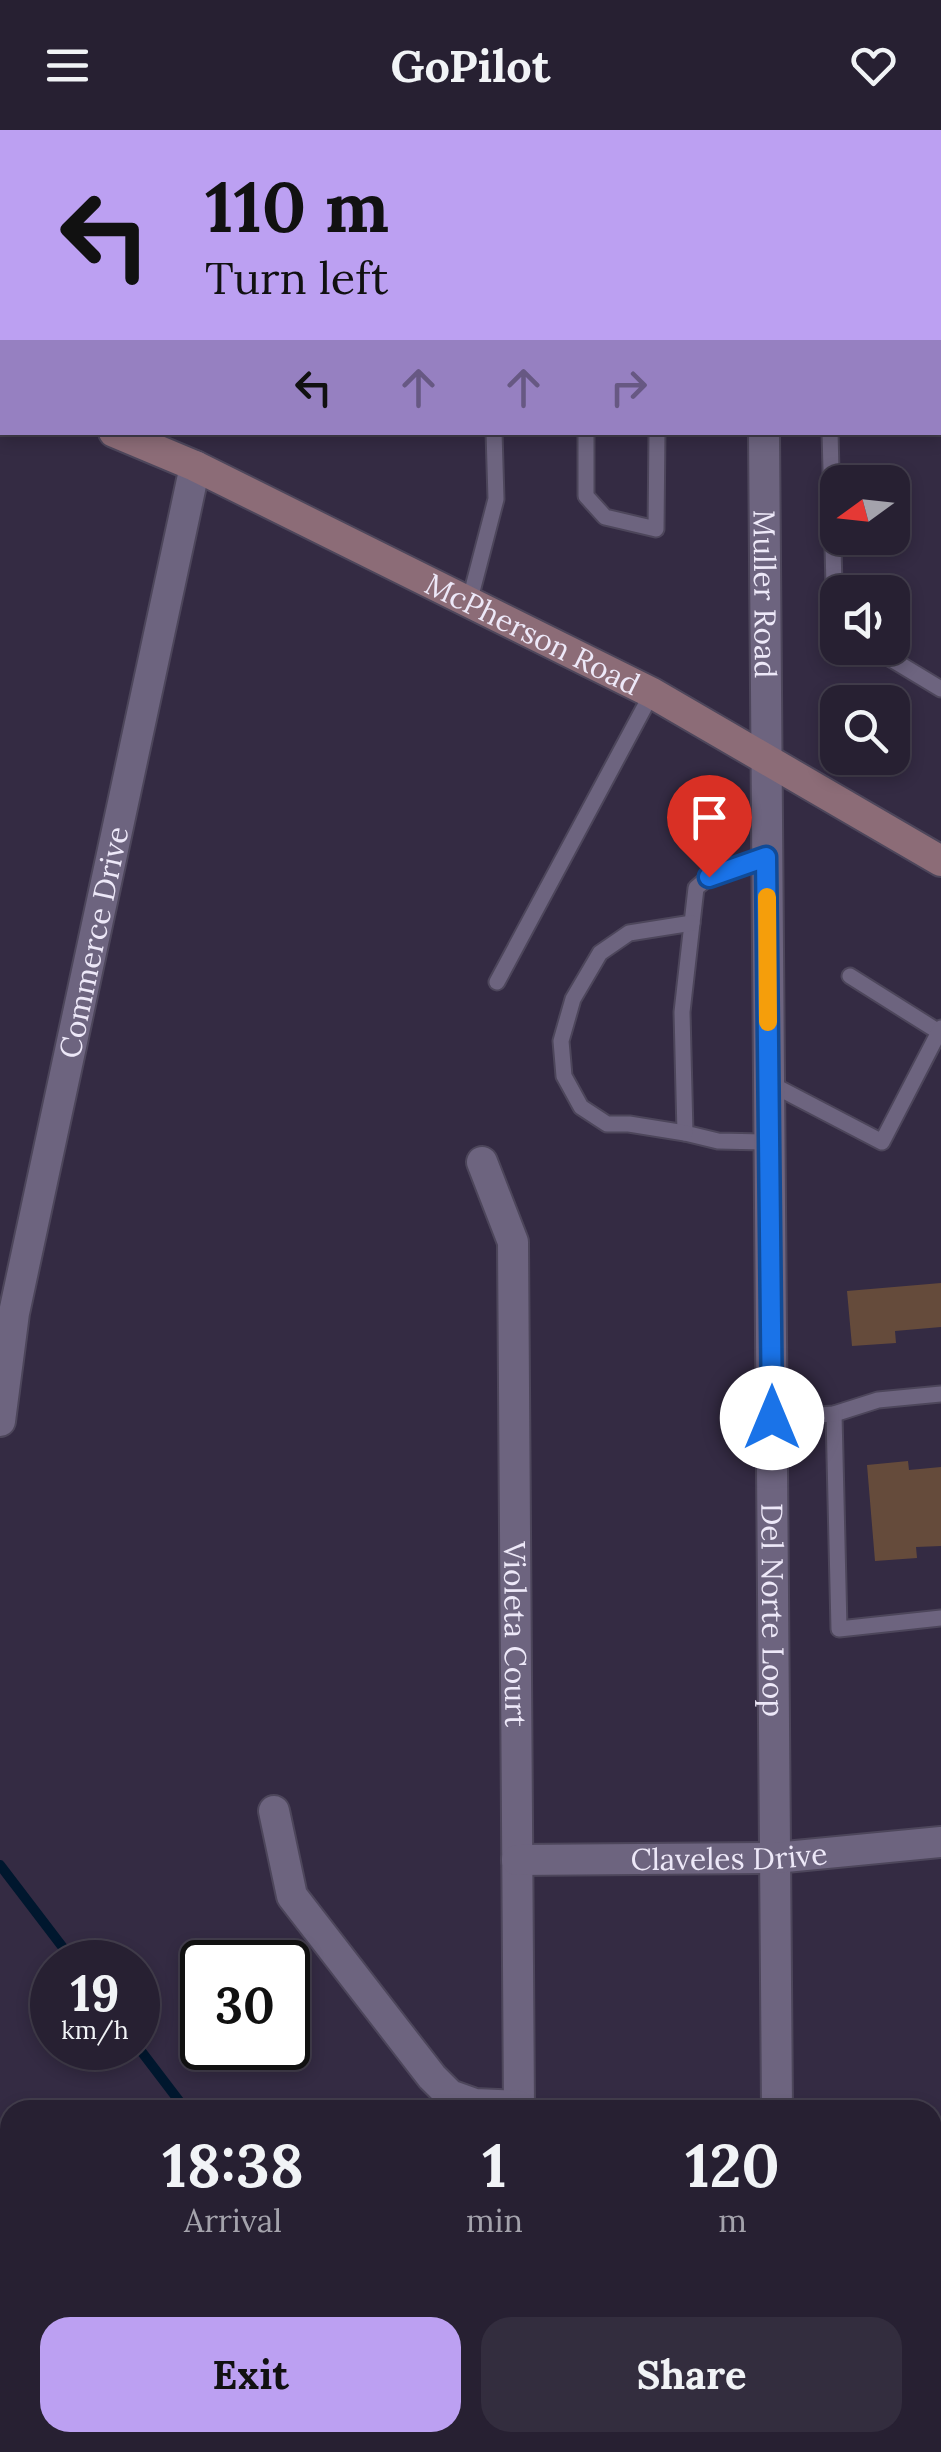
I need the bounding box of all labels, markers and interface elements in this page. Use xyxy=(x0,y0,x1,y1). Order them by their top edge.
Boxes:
text: GoPilot xyxy=(391,37,550,94)
icon: menu xyxy=(40,38,95,93)
icon: heart xyxy=(846,38,901,93)
text: 110 m xyxy=(205,162,389,251)
icon: left xyxy=(40,170,170,300)
text: Turn left xyxy=(205,249,388,306)
icon: left xyxy=(286,360,341,415)
icon: ahead xyxy=(391,360,446,415)
icon: ahead xyxy=(496,360,551,415)
icon: right xyxy=(601,360,656,415)
north arrow xyxy=(820,465,910,555)
map controls xyxy=(820,465,910,775)
street label: Muller Road xyxy=(746,510,785,678)
street label: McPherson Road xyxy=(419,564,647,703)
button: sound xyxy=(820,575,910,665)
button: search xyxy=(820,685,910,775)
pin xyxy=(667,775,752,878)
icon: arrive xyxy=(682,790,737,845)
street label: Commerce Drive xyxy=(50,823,136,1062)
position arrow xyxy=(720,1366,824,1470)
street label: Del Norte Loop xyxy=(753,1503,793,1717)
street label: Violeta Court xyxy=(496,1540,535,1728)
street label: Claveles Drive xyxy=(630,1834,829,1878)
speed limit sign: 30 xyxy=(180,1940,310,2070)
text: 19 xyxy=(70,1961,120,2025)
text: km/h xyxy=(61,2014,129,2046)
text: 18:38 xyxy=(162,2127,304,2203)
text: 1 xyxy=(482,2127,507,2203)
text: 120 xyxy=(685,2127,780,2203)
text: Arrival xyxy=(184,2200,282,2241)
text: min xyxy=(466,2200,523,2241)
text: m xyxy=(718,2200,747,2241)
button: Exit xyxy=(40,2317,461,2432)
button: Share xyxy=(481,2317,902,2432)

